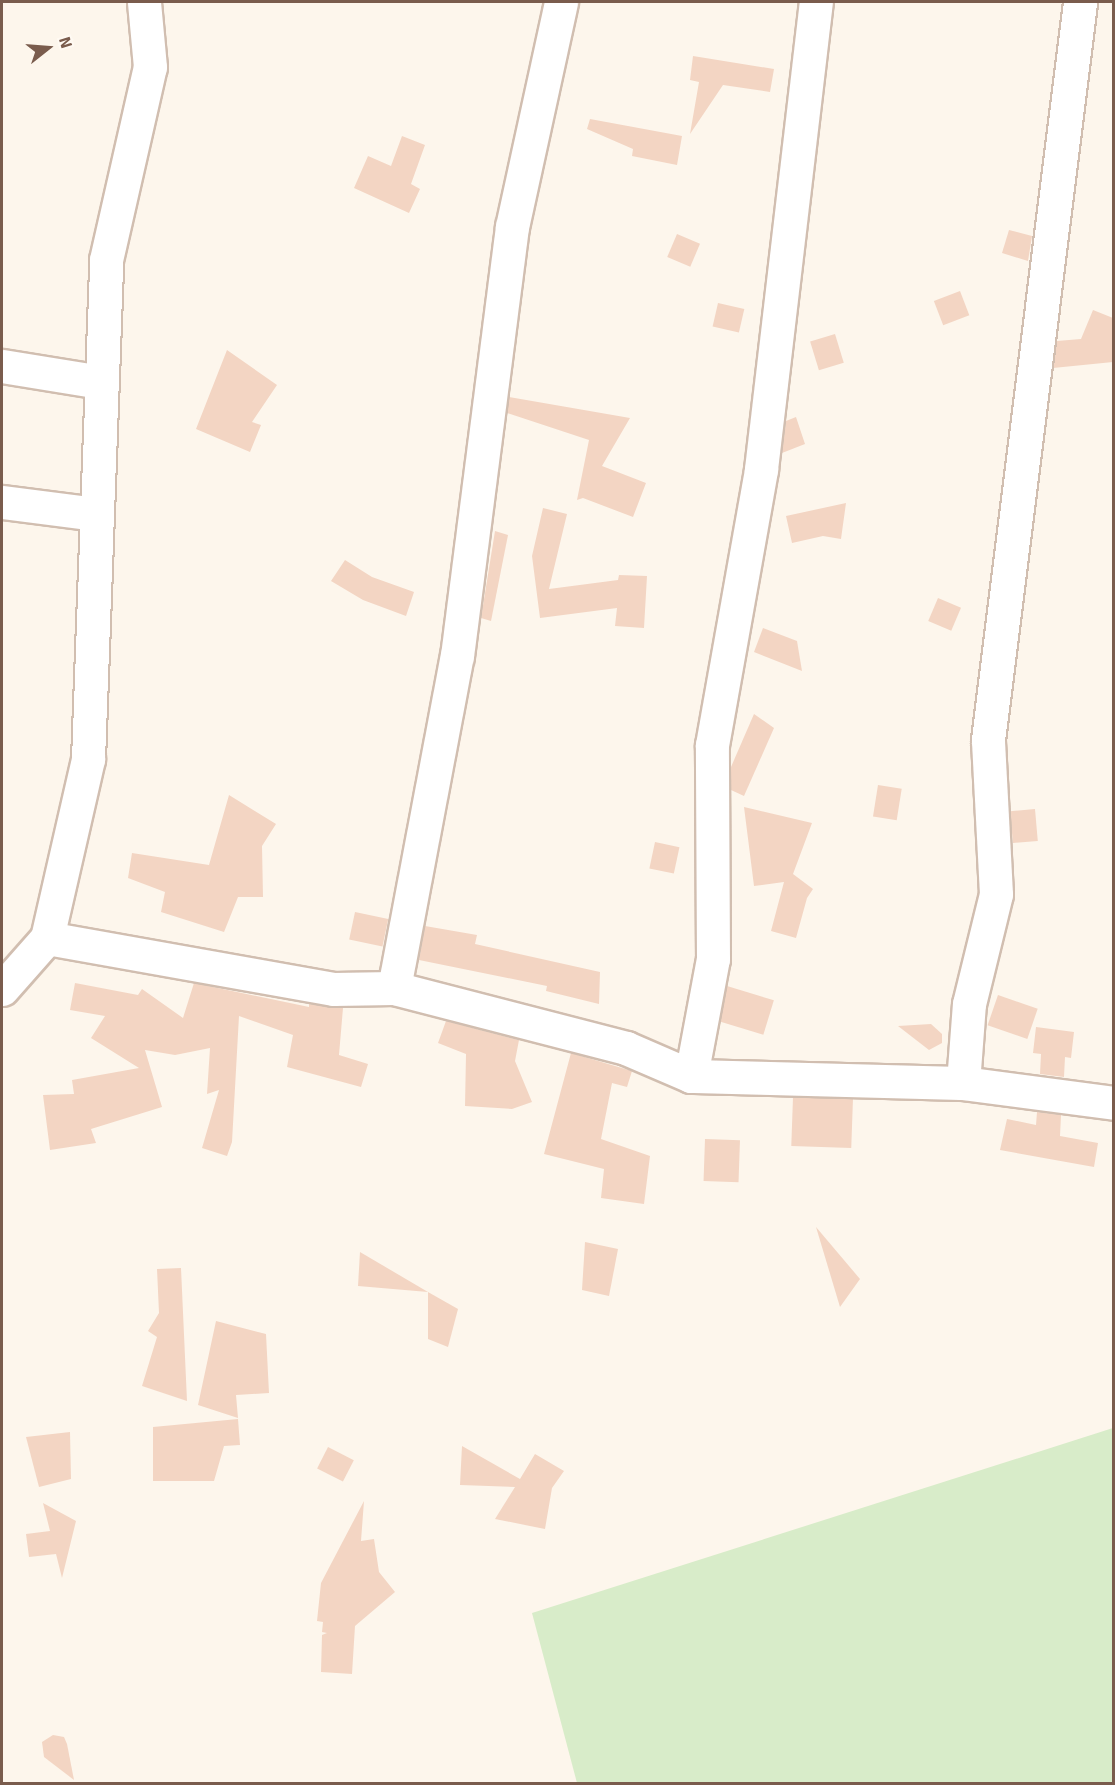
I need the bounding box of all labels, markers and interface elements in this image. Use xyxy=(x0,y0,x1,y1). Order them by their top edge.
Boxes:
north arrow xyxy=(18,18,78,78)
text: N xyxy=(54,34,76,51)

